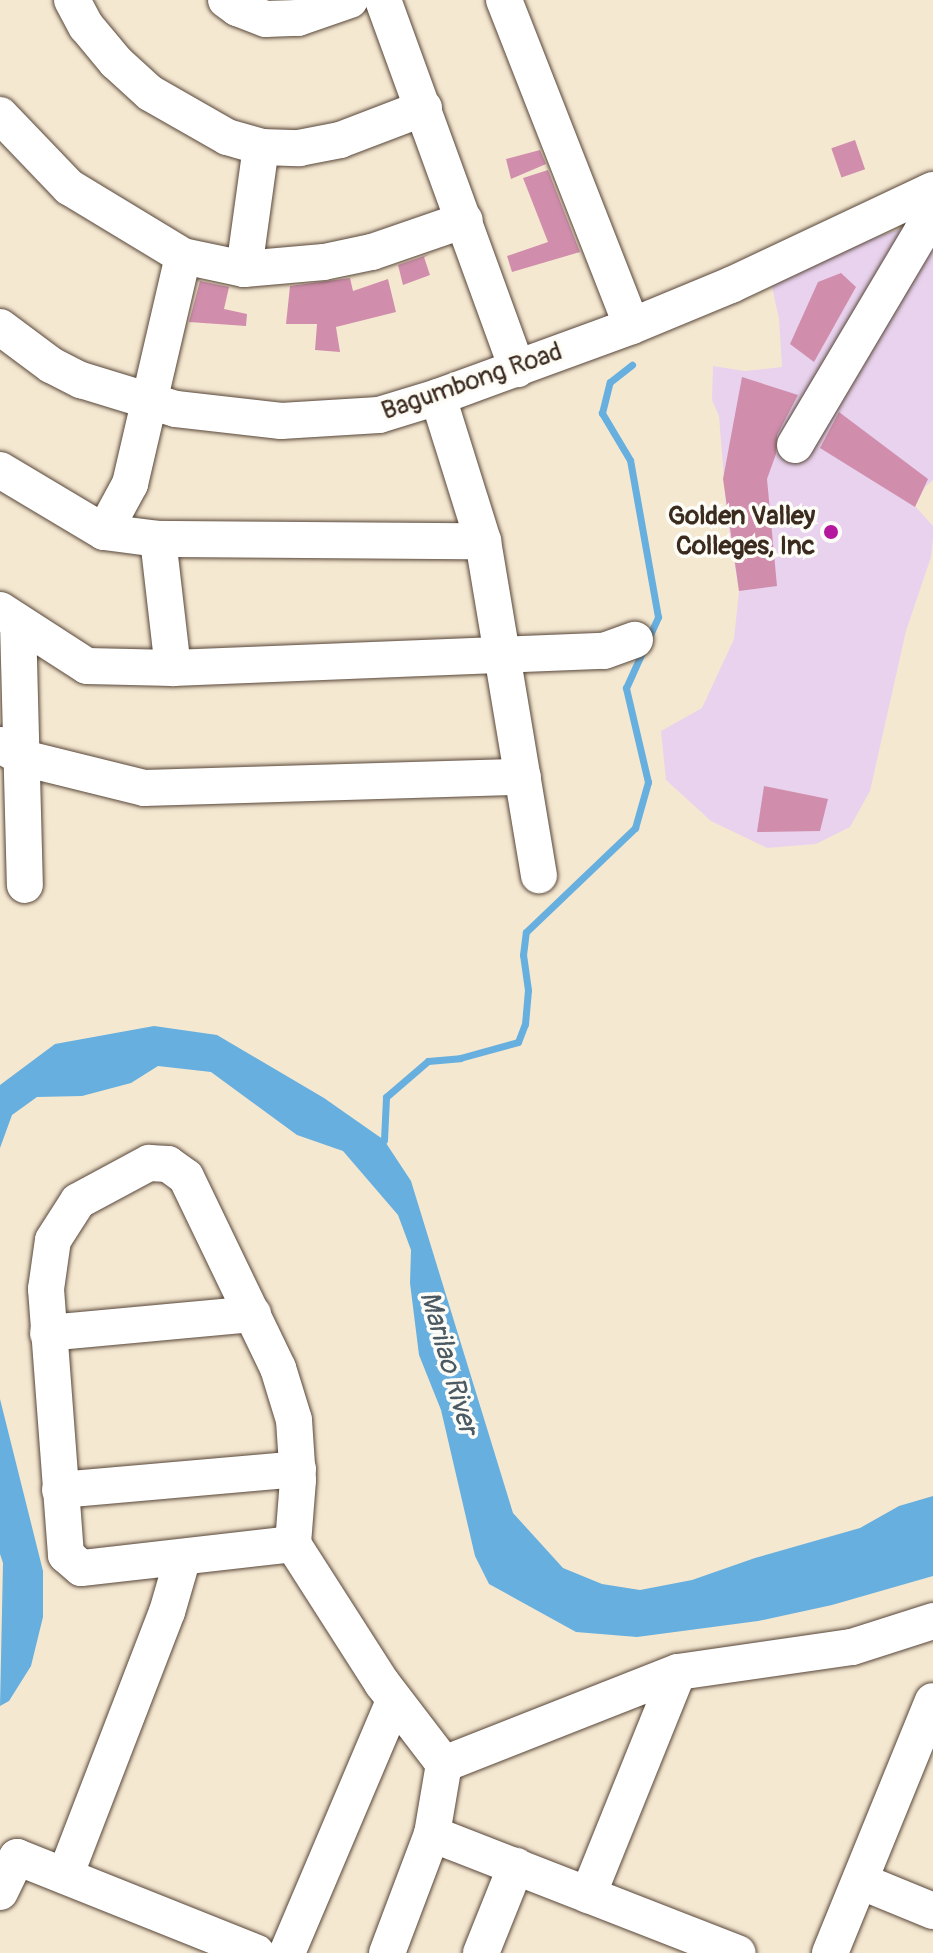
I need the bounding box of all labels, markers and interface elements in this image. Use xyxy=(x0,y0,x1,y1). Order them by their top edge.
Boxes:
street label: Bagumbong Road xyxy=(378,336,566,428)
place label: Golden Valley Colleges, Inc xyxy=(668,501,815,562)
marker: Golden Valley Colleges, Inc xyxy=(822,523,840,541)
water label: Marilao River xyxy=(412,1288,484,1438)

